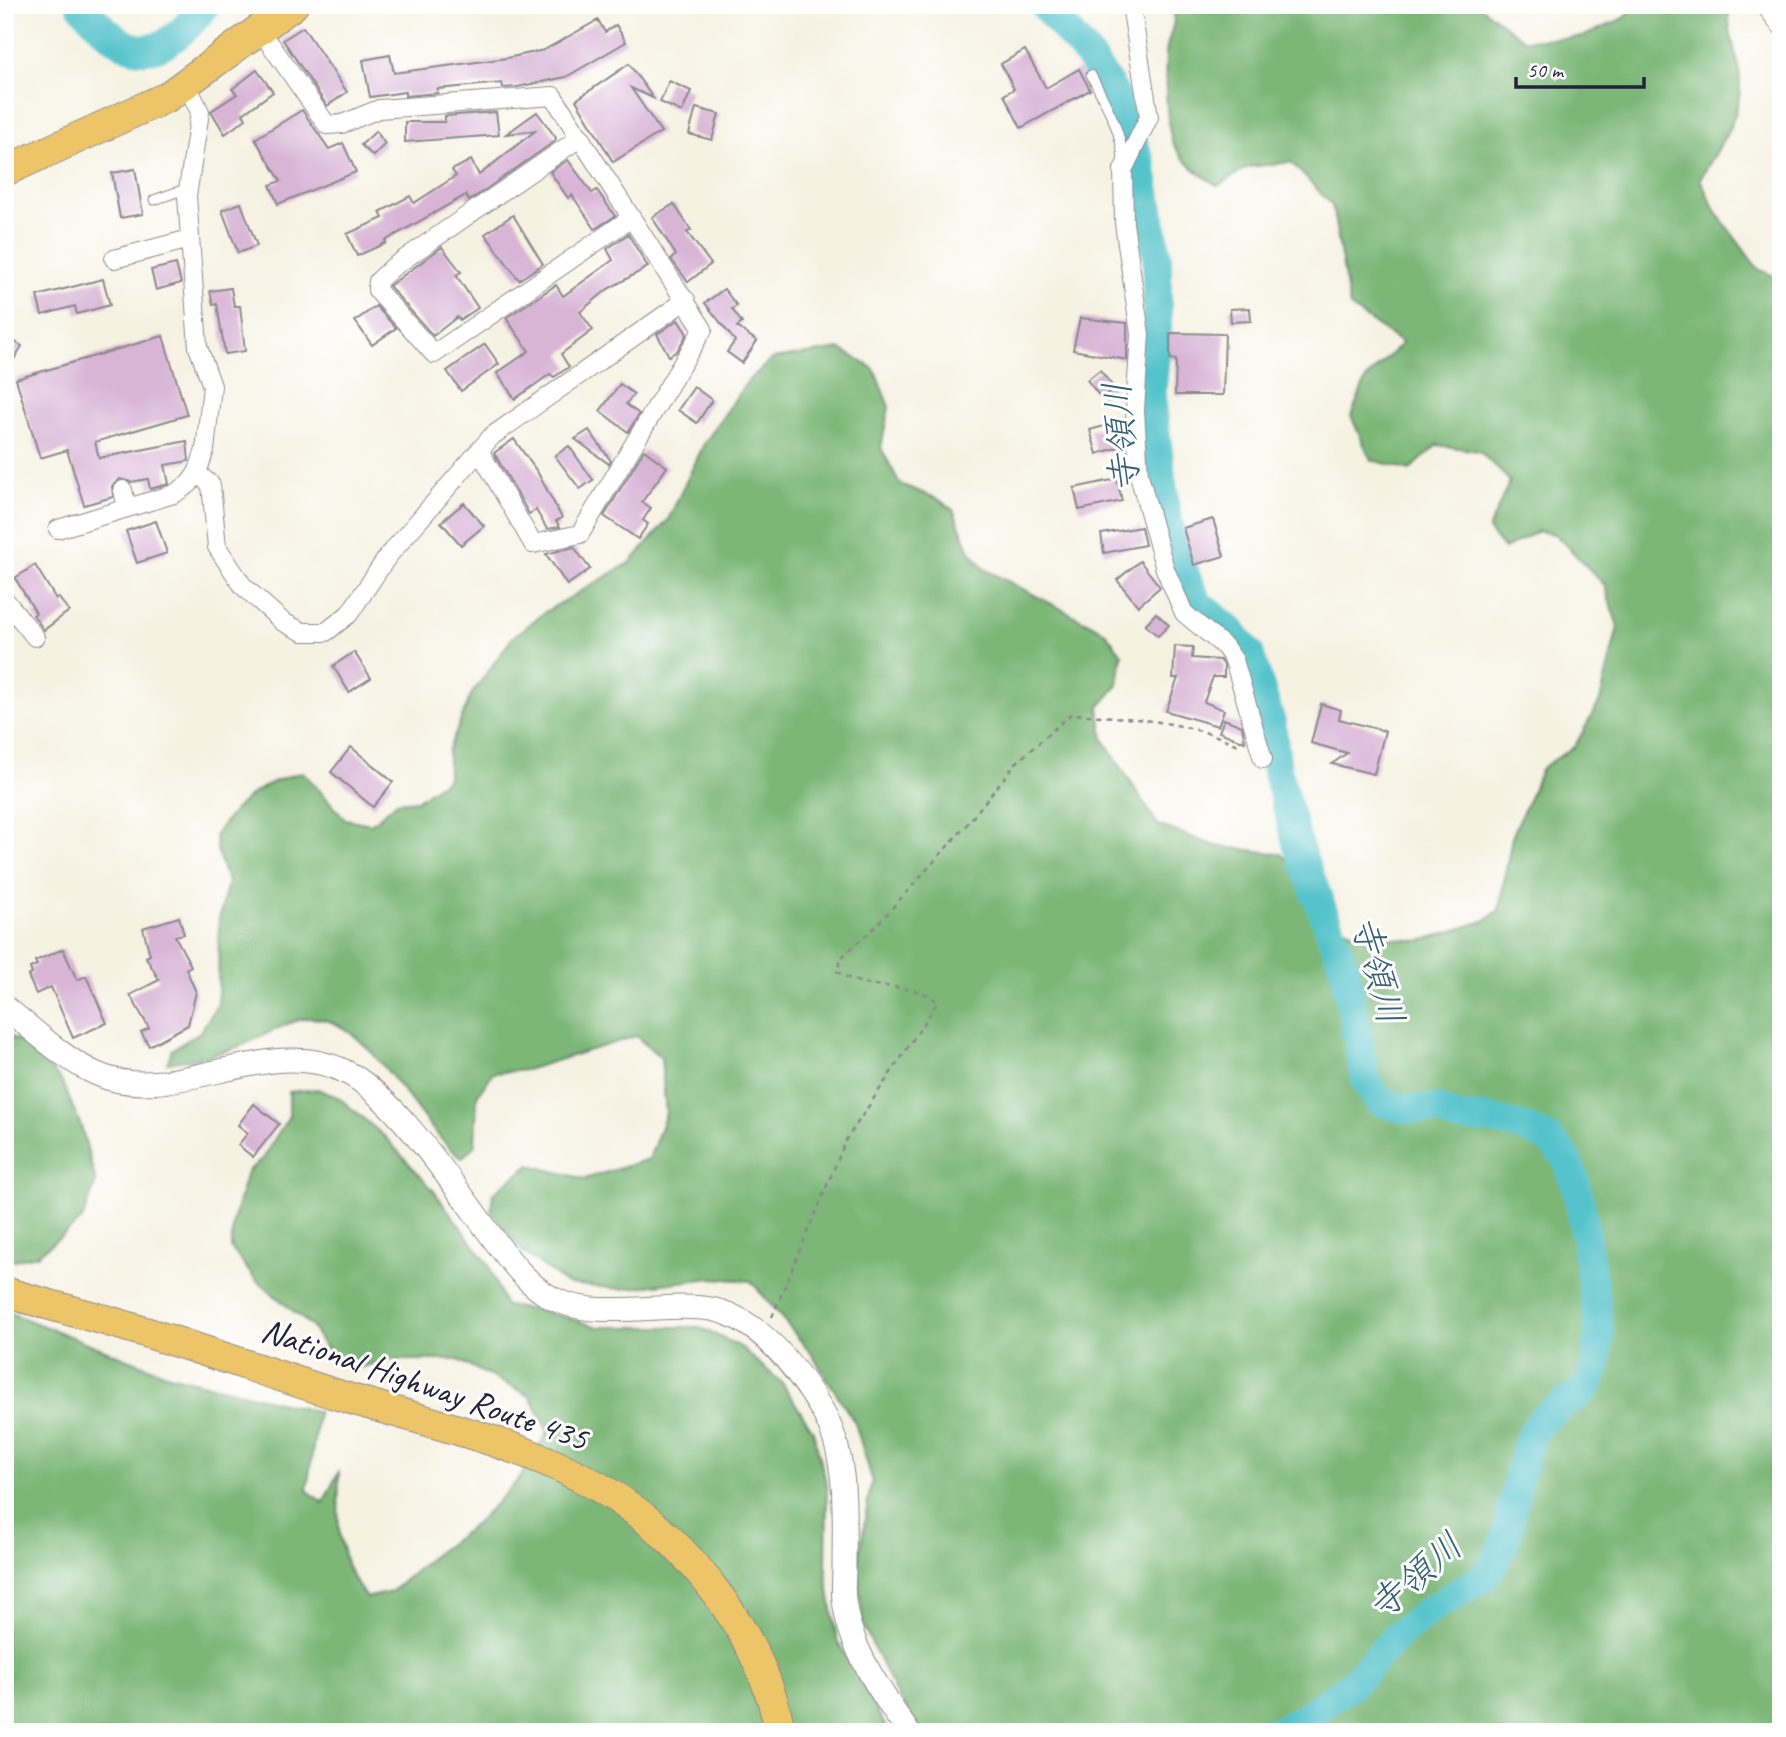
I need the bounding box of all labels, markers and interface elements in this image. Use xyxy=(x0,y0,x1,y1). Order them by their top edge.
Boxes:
scale bar xyxy=(1516,46,1644,90)
text: 50 m xyxy=(1527,57,1565,83)
water label: 寺領川 xyxy=(1093,380,1149,494)
water label: 寺領川 xyxy=(1341,910,1415,1030)
street label: National Highway Route 435 xyxy=(256,1307,596,1462)
water label: 寺領川 xyxy=(1358,1522,1472,1630)

